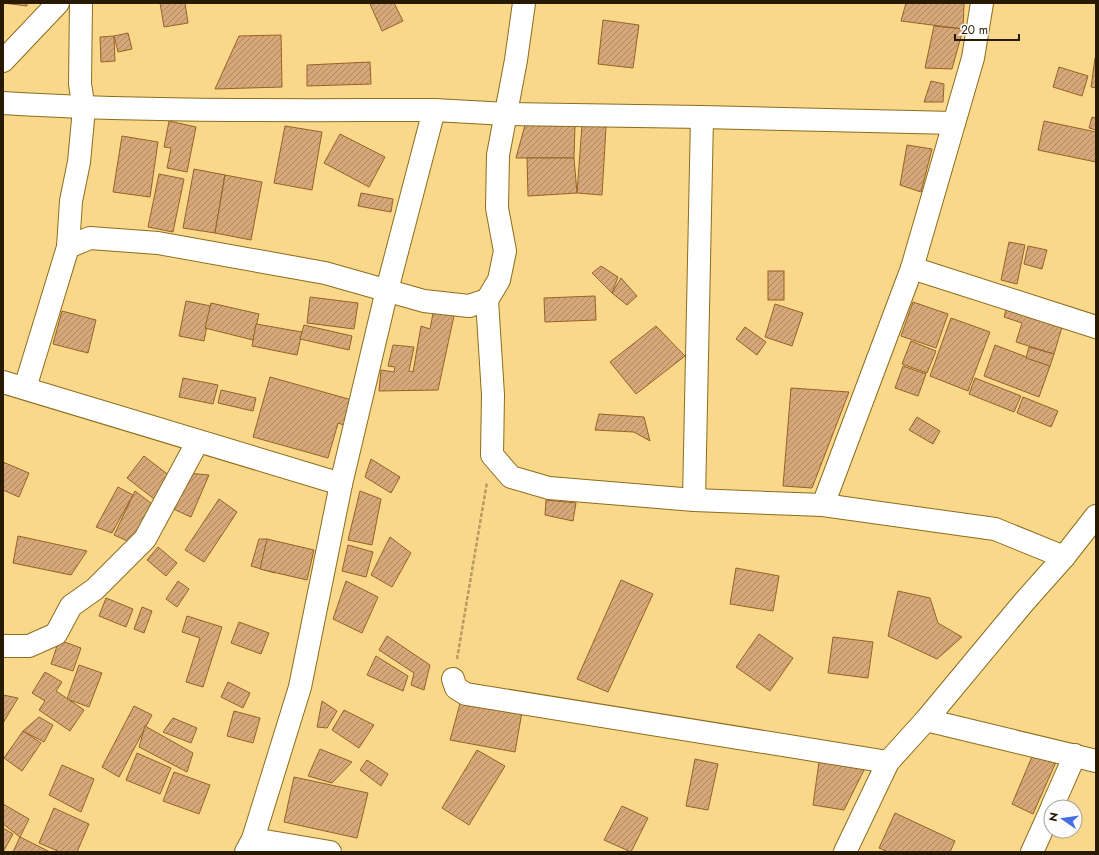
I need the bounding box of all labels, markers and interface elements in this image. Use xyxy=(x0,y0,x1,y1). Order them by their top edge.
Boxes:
scale bar xyxy=(955,16,1019,42)
text: 20 m xyxy=(961,21,988,39)
north arrow xyxy=(1043,799,1083,839)
text: N xyxy=(1044,811,1062,823)

